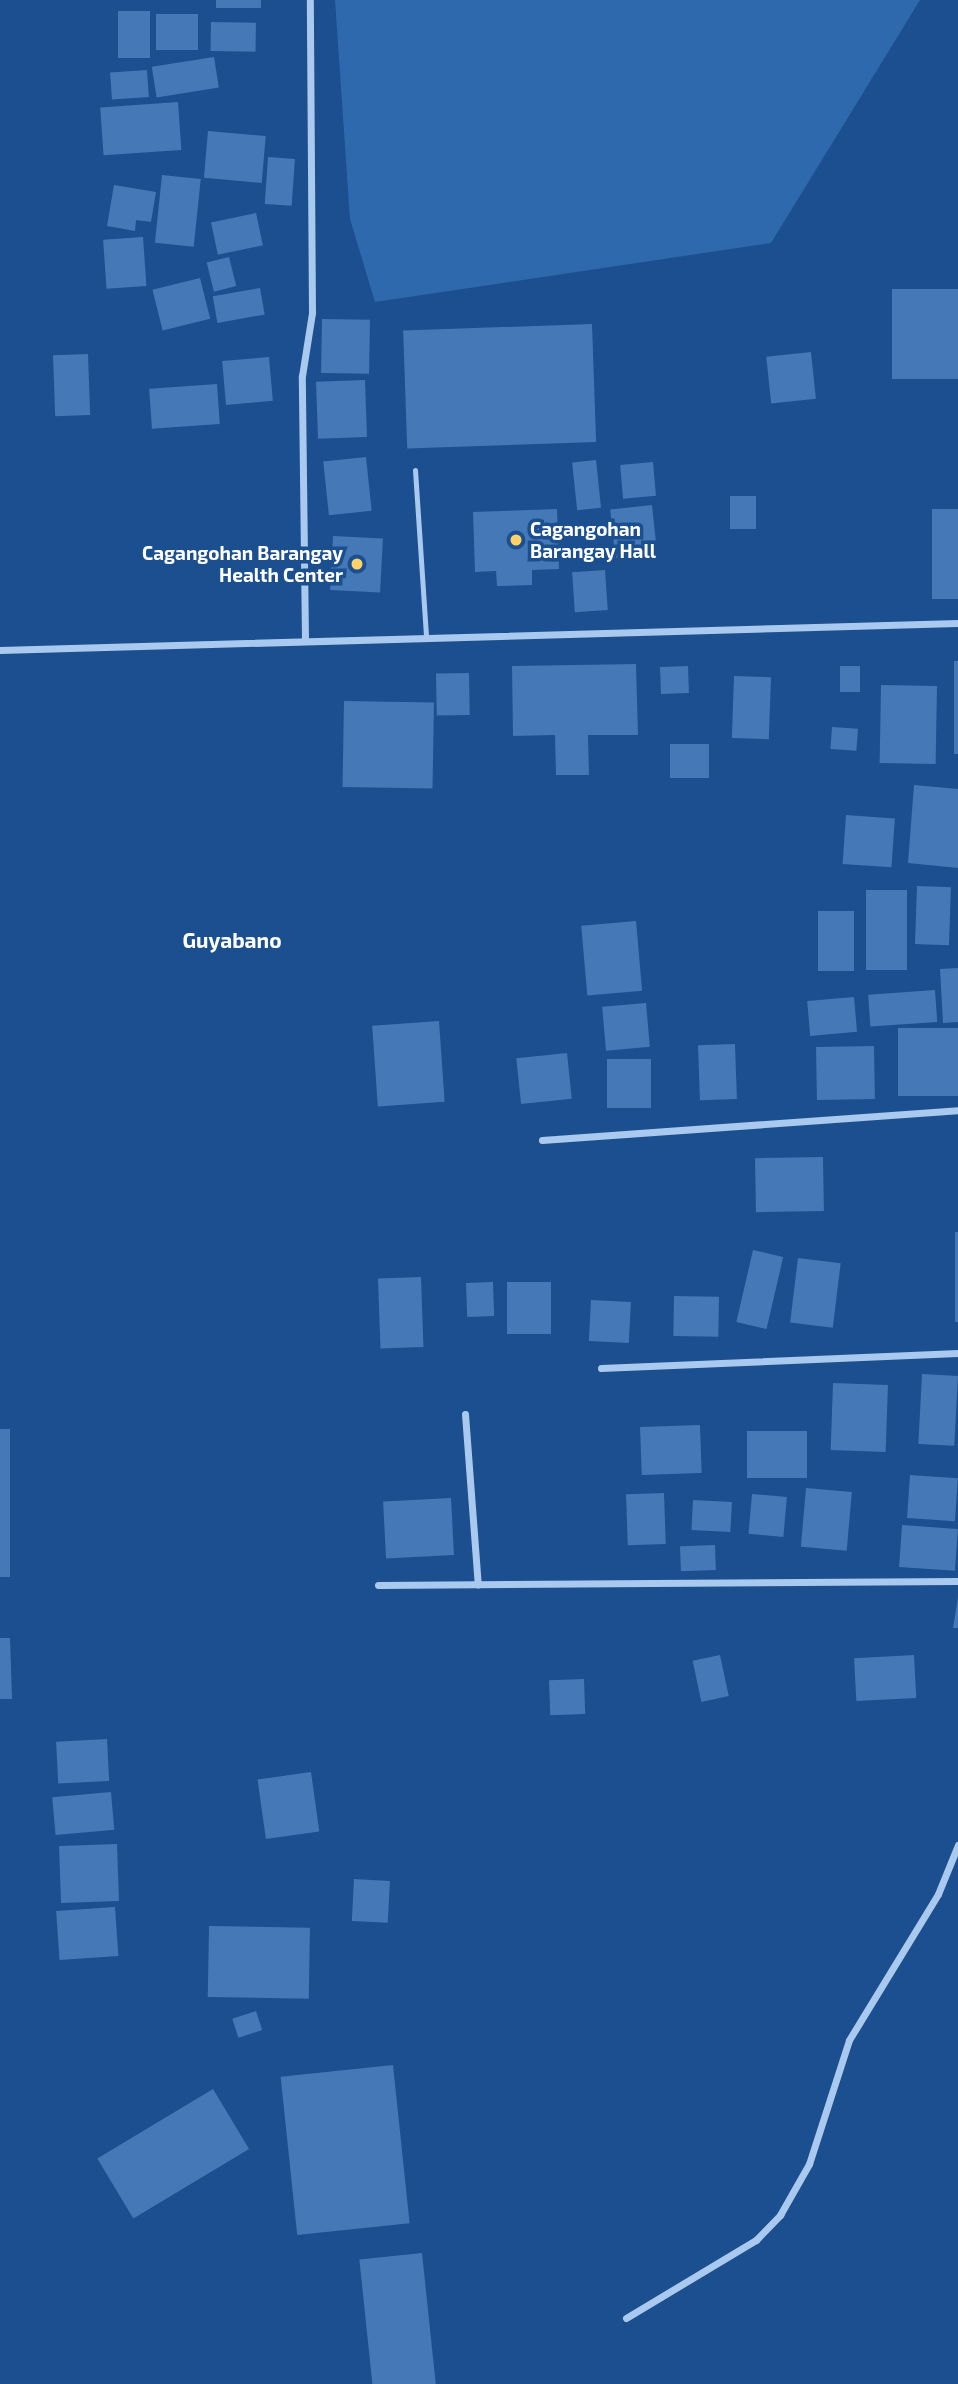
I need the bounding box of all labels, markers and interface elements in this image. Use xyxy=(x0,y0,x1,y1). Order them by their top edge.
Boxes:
place label: Cagangohan Barangay Hall xyxy=(530,518,656,562)
marker: Cagangohan Barangay Hall xyxy=(508,532,524,548)
place label: Cagangohan Barangay Health Center xyxy=(142,542,343,586)
marker: Cagangohan Barangay Health Center xyxy=(349,556,365,572)
district label: Guyabano xyxy=(182,927,282,953)

